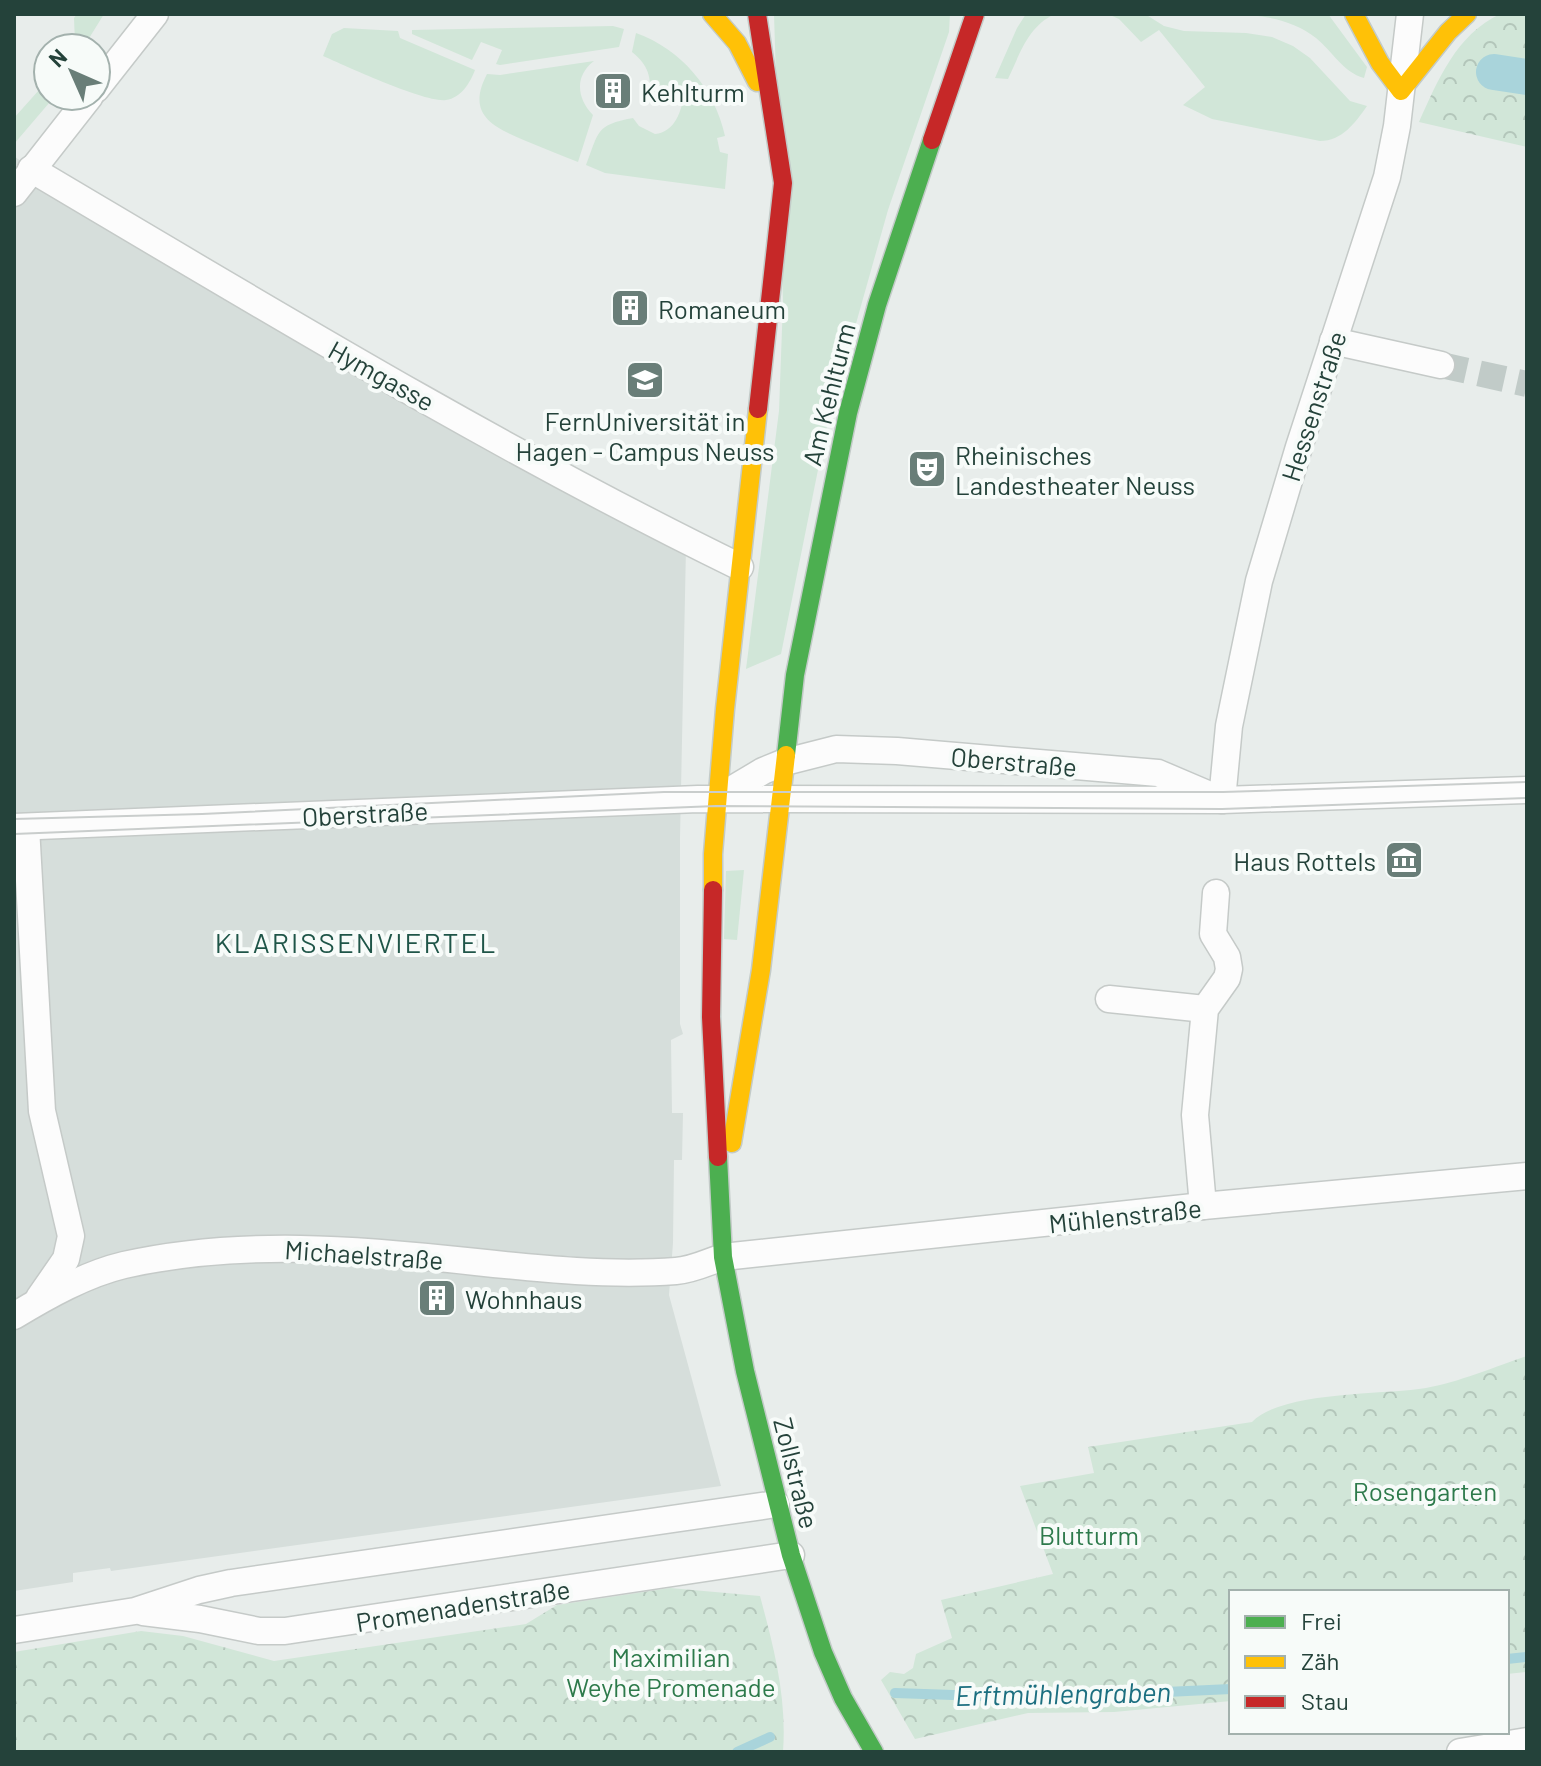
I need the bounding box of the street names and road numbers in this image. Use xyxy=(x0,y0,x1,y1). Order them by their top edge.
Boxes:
street label: Am Kehlturm xyxy=(795,319,861,469)
street label: Hessenstraße xyxy=(1274,327,1352,485)
street label: Hymgasse xyxy=(324,333,440,417)
street label: Oberstraße xyxy=(950,740,1078,782)
street label: Oberstraße xyxy=(301,794,429,832)
street label: Mühlenstraße xyxy=(1047,1192,1203,1238)
street label: Michaelstraße xyxy=(284,1233,444,1275)
street label: Zollstraße xyxy=(768,1414,826,1532)
street label: Promenadenstraße xyxy=(354,1573,572,1637)

